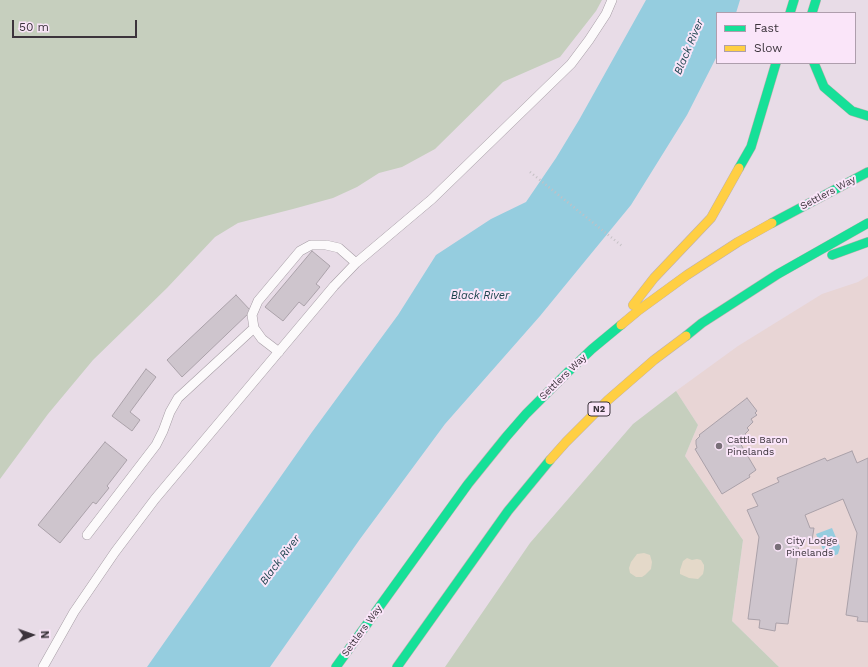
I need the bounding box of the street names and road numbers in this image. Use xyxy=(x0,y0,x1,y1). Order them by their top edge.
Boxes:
street label: Settlers Way xyxy=(798,173,858,213)
street label: Settlers Way xyxy=(537,352,589,402)
road number: N2 xyxy=(588,402,610,416)
street label: Settlers Way xyxy=(339,603,385,659)

